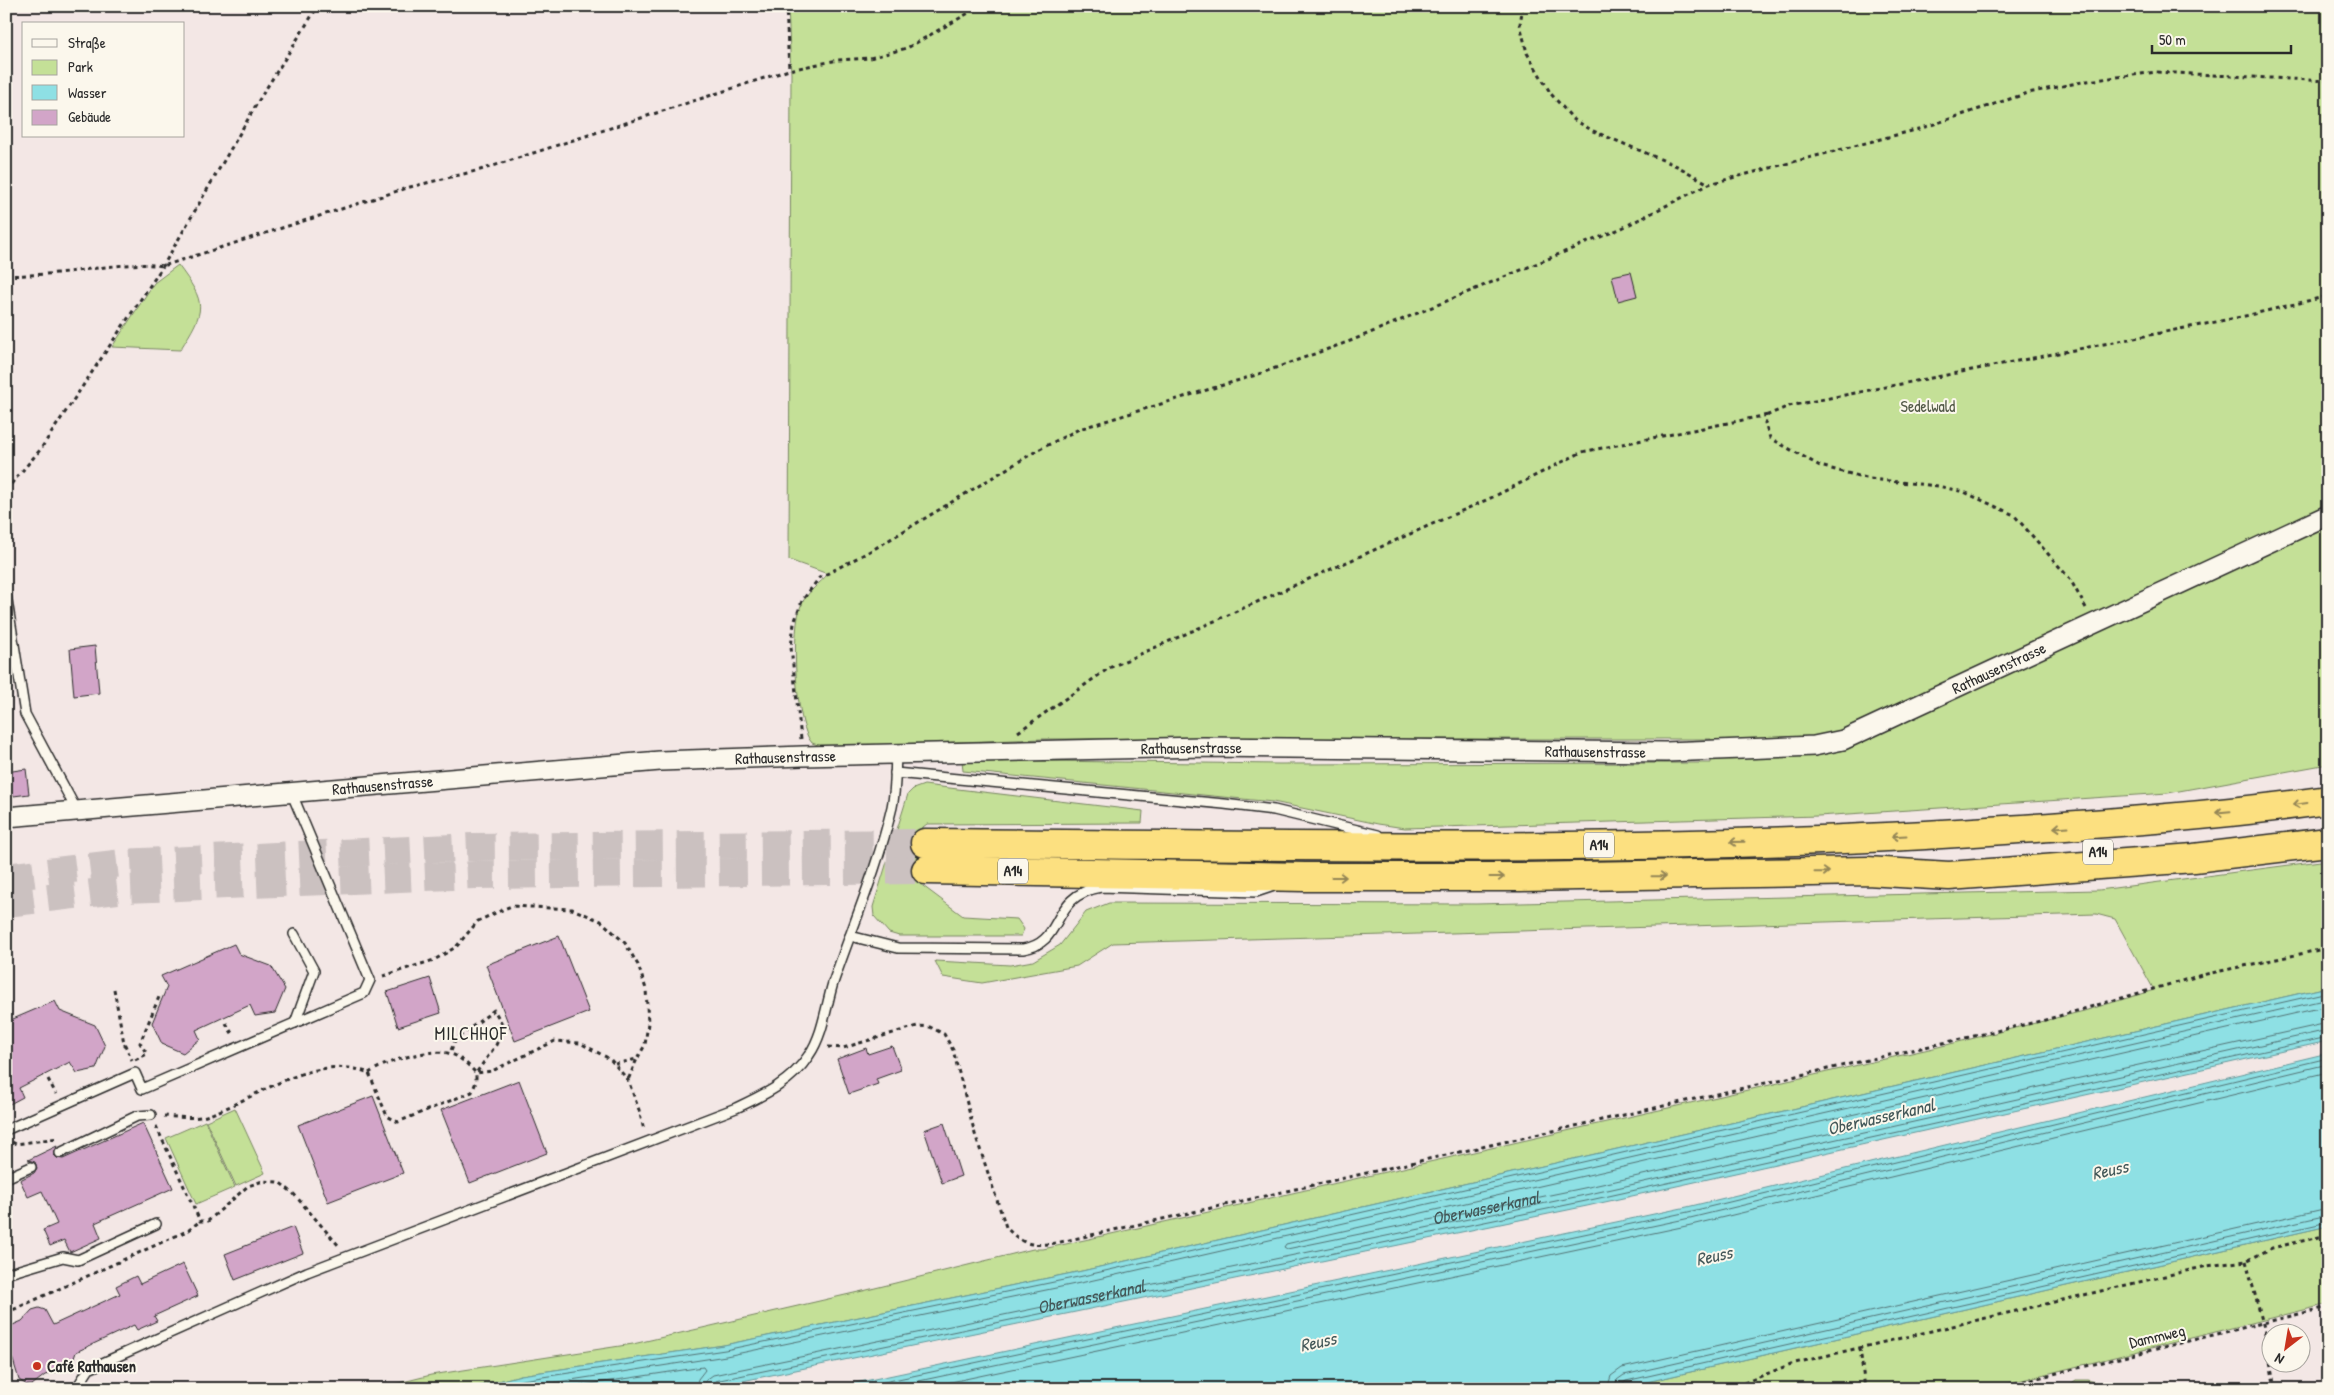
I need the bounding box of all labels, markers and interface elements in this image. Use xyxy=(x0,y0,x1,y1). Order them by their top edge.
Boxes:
legend xyxy=(22,22,185,138)
scale bar xyxy=(2152,22,2290,54)
text: 50 m xyxy=(2159,29,2186,50)
text: Straße xyxy=(68,32,106,53)
text: Park xyxy=(68,56,93,77)
text: Wasser xyxy=(68,82,107,103)
text: Gebäude xyxy=(68,106,111,127)
park label: Sedelwald xyxy=(1901,395,1955,417)
street label: Rathausenstrasse xyxy=(1948,636,2050,699)
street label: Rathausenstrasse xyxy=(1141,736,1243,759)
street label: Rathausenstrasse xyxy=(1545,740,1647,763)
street label: Rathausenstrasse xyxy=(735,744,837,769)
street label: Rathausenstrasse xyxy=(331,769,435,800)
one-way arrow xyxy=(2292,799,2308,809)
one-way arrow xyxy=(2216,808,2232,817)
one-way arrow xyxy=(2054,822,2070,831)
road number: A14 xyxy=(1584,832,1614,858)
one-way arrow xyxy=(1892,832,1908,841)
one-way arrow xyxy=(1729,838,1745,847)
road number: A14 xyxy=(2083,840,2113,864)
road number: A14 xyxy=(998,858,1028,884)
one-way arrow xyxy=(1813,867,1829,877)
one-way arrow xyxy=(1650,871,1667,881)
one-way arrow xyxy=(1331,872,1347,882)
one-way arrow xyxy=(1488,872,1504,882)
district label: MILCHHOF xyxy=(434,1021,508,1046)
water label: Oberwasserkanal xyxy=(1825,1092,1938,1141)
water label: Reuss xyxy=(2089,1153,2132,1186)
water label: Oberwasserkanal xyxy=(1430,1184,1543,1231)
water label: Reuss xyxy=(1693,1239,1736,1272)
water label: Oberwasserkanal xyxy=(1035,1273,1148,1320)
street label: Dammweg xyxy=(2127,1319,2187,1353)
north arrow xyxy=(2262,1322,2312,1372)
water label: Reuss xyxy=(1297,1325,1340,1358)
text: N xyxy=(2270,1349,2287,1370)
place label: Café Rathausen xyxy=(47,1355,136,1377)
marker: Café Rathausen xyxy=(31,1360,43,1372)

